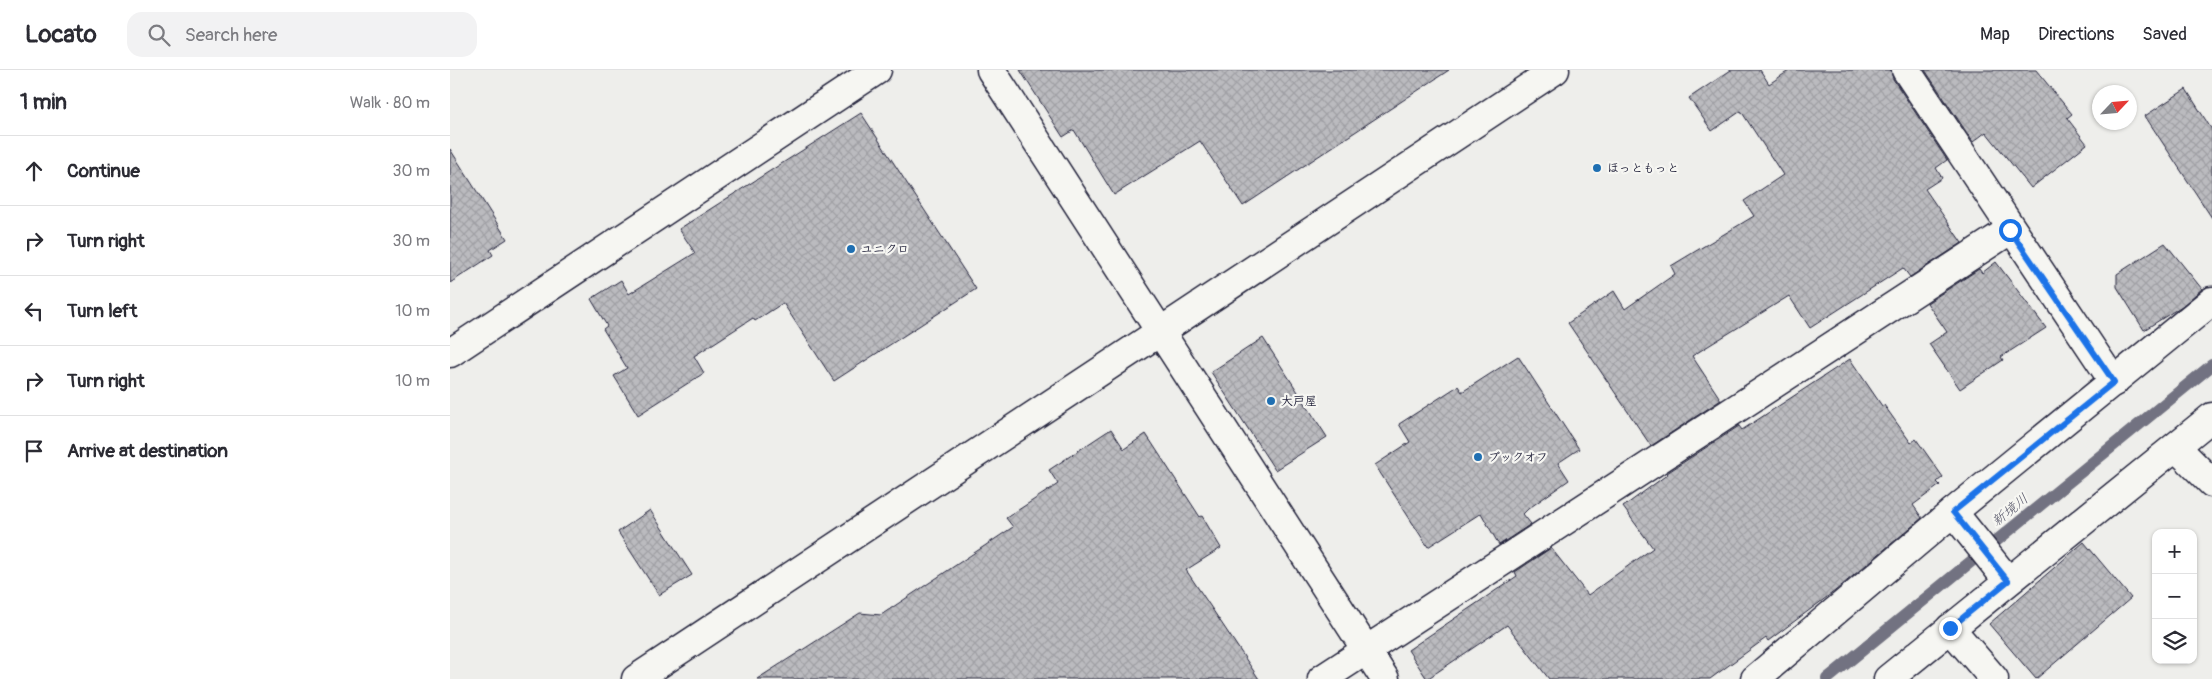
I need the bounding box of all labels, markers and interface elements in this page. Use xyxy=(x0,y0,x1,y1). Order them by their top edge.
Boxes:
search box xyxy=(127,12,477,57)
text: Locato xyxy=(25,20,97,49)
icon: search xyxy=(145,21,173,49)
text: Search here xyxy=(185,23,277,47)
text: Map xyxy=(1980,23,2010,46)
text: Directions xyxy=(2038,23,2114,46)
text: Saved xyxy=(2142,23,2187,46)
north arrow xyxy=(2092,85,2137,130)
text: 1 min xyxy=(20,89,67,116)
text: Walk · 80 m xyxy=(350,93,430,113)
icon: ahead xyxy=(20,157,48,185)
text: Continue xyxy=(67,159,140,183)
text: 30 m xyxy=(392,161,430,181)
place label: ほっともっと xyxy=(1607,161,1679,176)
marker: ほっともっと xyxy=(1591,162,1603,174)
route start xyxy=(1999,219,2022,242)
icon: right xyxy=(20,227,48,255)
text: Turn right xyxy=(67,229,145,253)
text: 30 m xyxy=(392,231,430,251)
place label: ユニクロ xyxy=(861,242,909,257)
marker: ユニクロ xyxy=(845,243,857,255)
icon: left xyxy=(20,297,48,325)
text: Turn left xyxy=(67,299,137,323)
text: 10 m xyxy=(395,301,430,321)
icon: right xyxy=(20,367,48,395)
text: Turn right xyxy=(67,369,145,393)
text: 10 m xyxy=(395,371,430,391)
place label: 大戸屋 xyxy=(1281,394,1317,409)
marker: 大戸屋 xyxy=(1265,395,1277,407)
icon: arrive xyxy=(20,437,48,465)
text: Arrive at destination xyxy=(67,439,228,463)
place label: ブックオフ xyxy=(1488,450,1548,465)
marker: ブックオフ xyxy=(1472,451,1484,463)
water label: 新境川 xyxy=(1988,490,2032,530)
map controls xyxy=(2152,529,2197,664)
button: + xyxy=(2152,529,2197,574)
button: − xyxy=(2152,574,2197,619)
route end xyxy=(1939,617,1962,640)
button: layers xyxy=(2152,619,2197,664)

